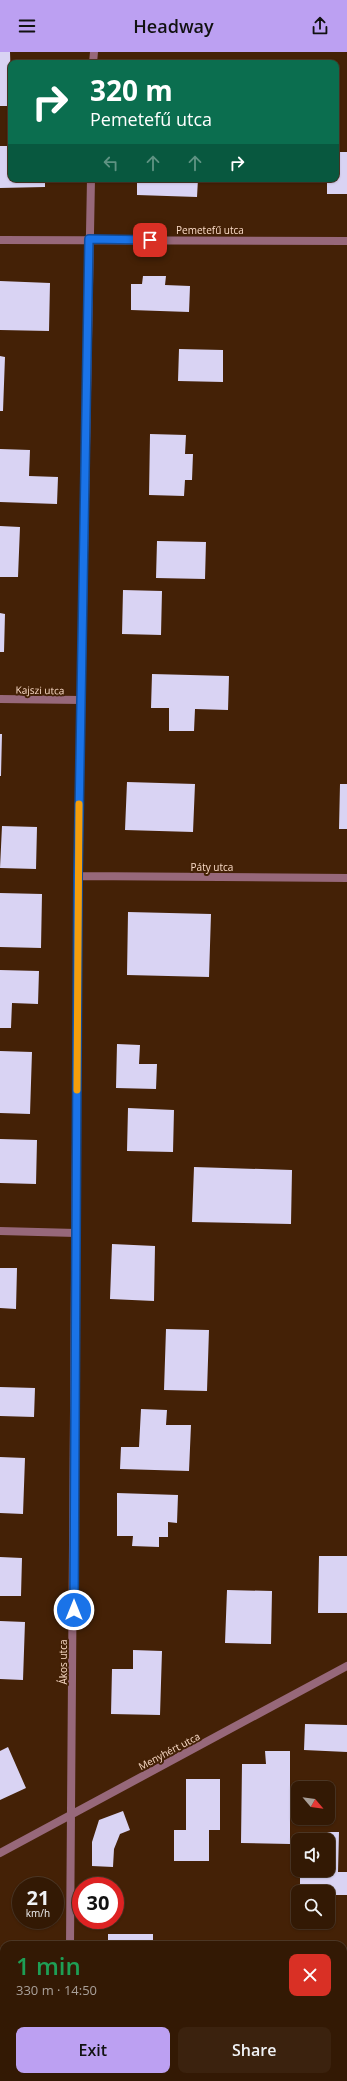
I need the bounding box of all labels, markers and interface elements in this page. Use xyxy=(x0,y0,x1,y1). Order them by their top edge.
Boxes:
text: Headway xyxy=(133,14,214,38)
icon: menu xyxy=(16,15,38,37)
icon: share xyxy=(309,15,331,37)
text: 320 m xyxy=(90,71,173,109)
icon: right xyxy=(24,76,76,128)
text: Pemetefű utca xyxy=(90,107,212,131)
icon: left xyxy=(100,152,122,174)
icon: ahead xyxy=(142,152,164,174)
icon: ahead xyxy=(184,152,206,174)
icon: right xyxy=(226,152,248,174)
pin xyxy=(133,223,167,257)
street label: Pemetefű utca xyxy=(176,223,244,237)
icon: arrive xyxy=(139,229,161,251)
street label: Kajszi utca xyxy=(15,683,65,697)
street label: Páty utca xyxy=(191,860,233,874)
position arrow xyxy=(53,1589,95,1631)
street label: Ákos utca xyxy=(56,1640,70,1685)
street label: Menyhért utca xyxy=(136,1729,202,1773)
north arrow xyxy=(291,1781,335,1825)
map controls xyxy=(291,1781,335,1929)
button: sound xyxy=(291,1833,335,1877)
speed limit sign: 30 xyxy=(72,1877,124,1929)
text: 21 xyxy=(27,1884,49,1911)
button: search xyxy=(291,1885,335,1929)
text: km/h xyxy=(26,1906,50,1920)
text: 1 min xyxy=(16,1949,81,1982)
button: close xyxy=(289,1954,331,1996)
text: 330 m · 14:50 xyxy=(16,1981,97,1999)
button: Exit xyxy=(16,2027,170,2073)
button: Share xyxy=(178,2027,331,2073)

